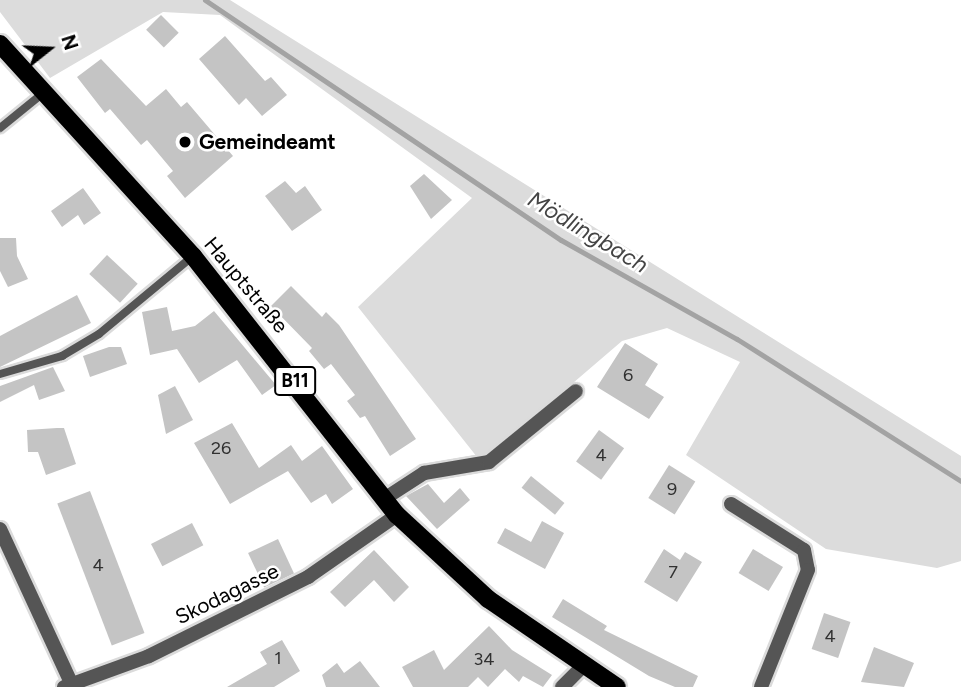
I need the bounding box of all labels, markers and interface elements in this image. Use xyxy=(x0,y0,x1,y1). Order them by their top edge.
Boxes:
north arrow xyxy=(14,14,84,84)
text: N xyxy=(56,32,83,53)
place label: Gemeindeamt xyxy=(199,129,336,155)
marker: Gemeindeamt xyxy=(177,134,193,150)
water label: Mödlingbach xyxy=(523,185,653,279)
street label: Hauptstraße xyxy=(199,232,293,338)
house number: 6 xyxy=(623,364,633,386)
road number: B11 xyxy=(274,366,316,396)
house number: 26 xyxy=(211,437,231,459)
house number: 4 xyxy=(595,444,607,466)
house number: 9 xyxy=(667,478,677,500)
house number: 4 xyxy=(92,554,104,576)
street label: Skodagasse xyxy=(171,558,283,630)
house number: 7 xyxy=(668,561,678,583)
house number: 4 xyxy=(824,625,836,647)
house number: 1 xyxy=(274,647,282,669)
house number: 34 xyxy=(474,648,494,670)

